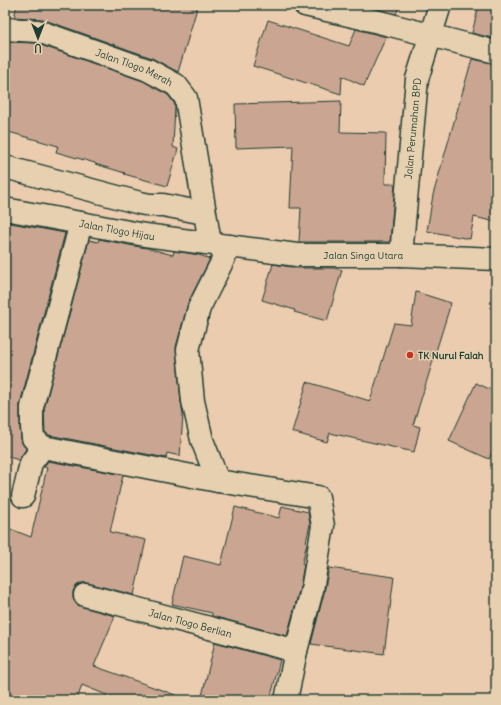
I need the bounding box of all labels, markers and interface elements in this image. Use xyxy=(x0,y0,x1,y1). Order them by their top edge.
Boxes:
north arrow xyxy=(18,18,58,58)
text: U xyxy=(34,41,42,55)
street label: Jalan Tlogo Merah xyxy=(94,45,176,89)
street label: Jalan Perumahan BPD xyxy=(401,77,424,180)
street label: Jalan Tlogo Hijau xyxy=(78,216,156,243)
street label: Jalan Singa Utara xyxy=(323,249,404,262)
place label: TK Nurul Falah xyxy=(418,349,484,362)
marker: TK Nurul Falah xyxy=(405,350,415,360)
street label: Jalan Tlogo Berlian xyxy=(147,606,234,640)

